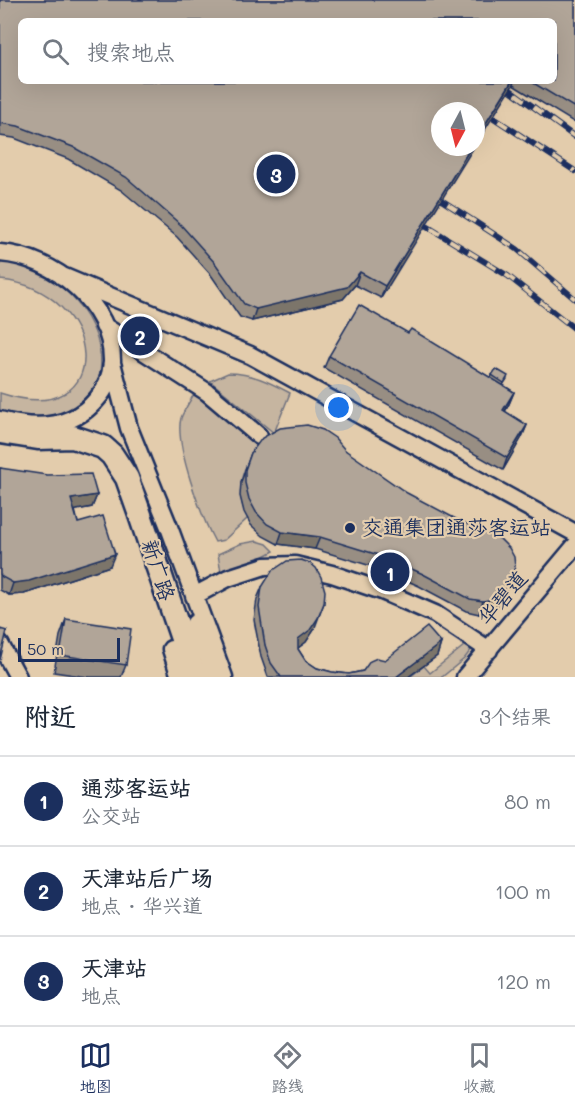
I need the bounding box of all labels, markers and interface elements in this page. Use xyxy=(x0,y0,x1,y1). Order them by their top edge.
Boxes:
search box xyxy=(18,18,557,84)
icon: search xyxy=(39,35,72,68)
text: 搜索地点 xyxy=(87,37,175,66)
north arrow xyxy=(431,102,485,156)
pin: 3 xyxy=(256,152,296,196)
pin: 2 xyxy=(120,314,160,358)
your location xyxy=(324,393,353,422)
place label: 交通集团通莎客运站 xyxy=(362,513,551,540)
marker: 交通集团通莎客运站 xyxy=(343,521,357,535)
street label: 新广路 xyxy=(137,535,182,604)
pin: 1 xyxy=(370,550,410,594)
street label: 华碧道 xyxy=(471,564,532,630)
scale bar xyxy=(18,635,120,662)
text: 50 m xyxy=(27,638,64,659)
text: 附近 xyxy=(24,699,76,733)
text: 3个结果 xyxy=(479,703,551,729)
text: 通莎客运站 xyxy=(81,773,191,802)
text: 1 xyxy=(39,788,48,814)
text: 80 m xyxy=(504,788,551,814)
text: 公交站 xyxy=(81,802,141,828)
text: 天津站后广场 xyxy=(81,863,213,892)
text: 2 xyxy=(38,878,49,904)
text: 100 m xyxy=(495,878,551,904)
text: 地点 · 华兴道 xyxy=(81,892,203,918)
text: 天津站 xyxy=(81,953,147,982)
text: 3 xyxy=(38,968,50,994)
text: 120 m xyxy=(496,968,551,994)
text: 地点 xyxy=(81,982,121,1008)
tab: 地图 xyxy=(79,1039,112,1097)
tab: 路线 xyxy=(271,1039,304,1097)
tab: 收藏 xyxy=(463,1039,496,1097)

